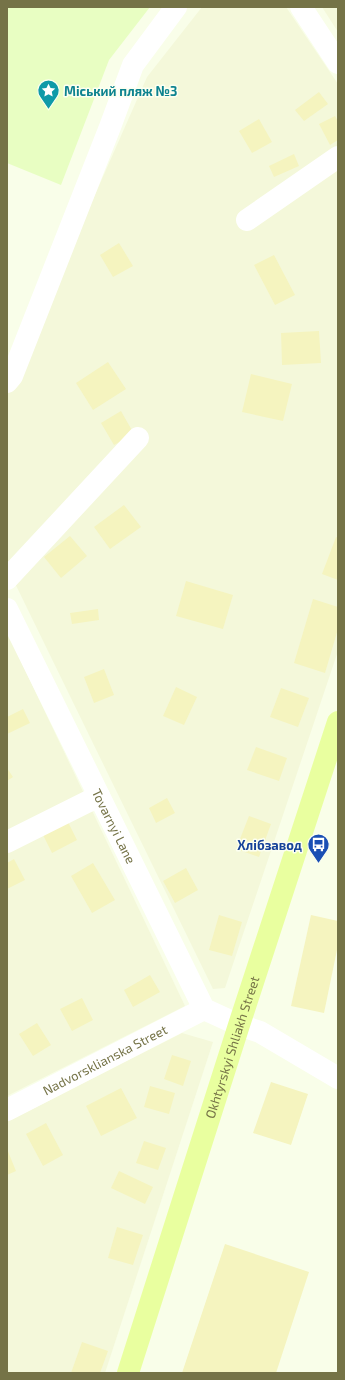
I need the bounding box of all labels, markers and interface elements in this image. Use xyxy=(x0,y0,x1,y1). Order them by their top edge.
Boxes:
place icon: Міський пляж №3 xyxy=(35,78,61,111)
place label: Міський пляж №3 xyxy=(64,83,177,99)
street label: Tovarnyi Lane xyxy=(89,786,139,866)
bus stop icon: Хлібзавод xyxy=(305,832,331,865)
place label: Хлібзавод xyxy=(237,837,302,853)
street label: Okhtyrskyi Shliakh Street xyxy=(202,974,262,1120)
street label: Nadvorsklianska Street xyxy=(40,1021,170,1098)

